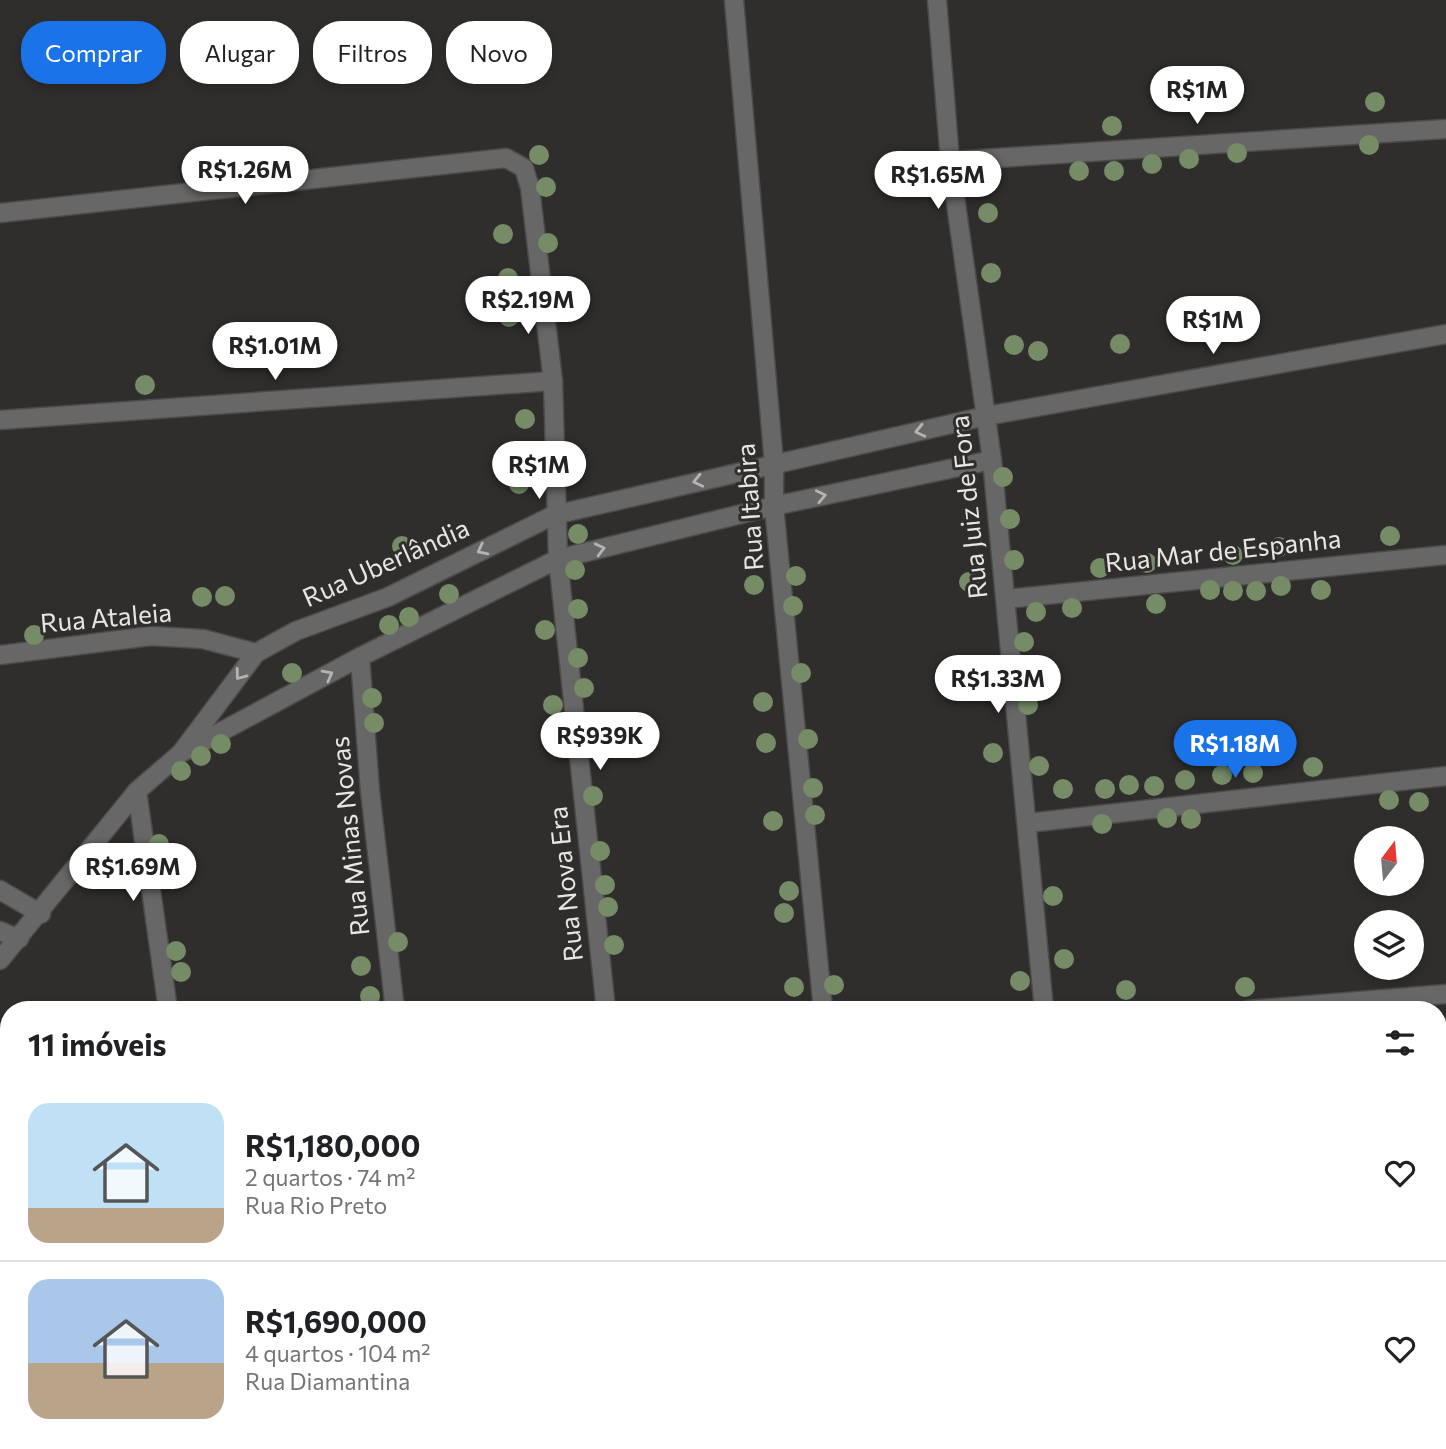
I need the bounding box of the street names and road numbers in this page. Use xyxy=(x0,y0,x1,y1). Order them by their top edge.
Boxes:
street label: Rua Juiz de Fora xyxy=(942,414,993,600)
street label: Rua Itabira xyxy=(729,442,768,572)
street label: Rua Uberlândia xyxy=(297,511,474,612)
street label: Rua Mar de Espanha xyxy=(1103,522,1342,577)
street label: Rua Ataleia xyxy=(39,595,173,638)
street label: Rua Minas Novas xyxy=(323,735,374,937)
street label: Rua Nova Era xyxy=(541,805,588,963)

